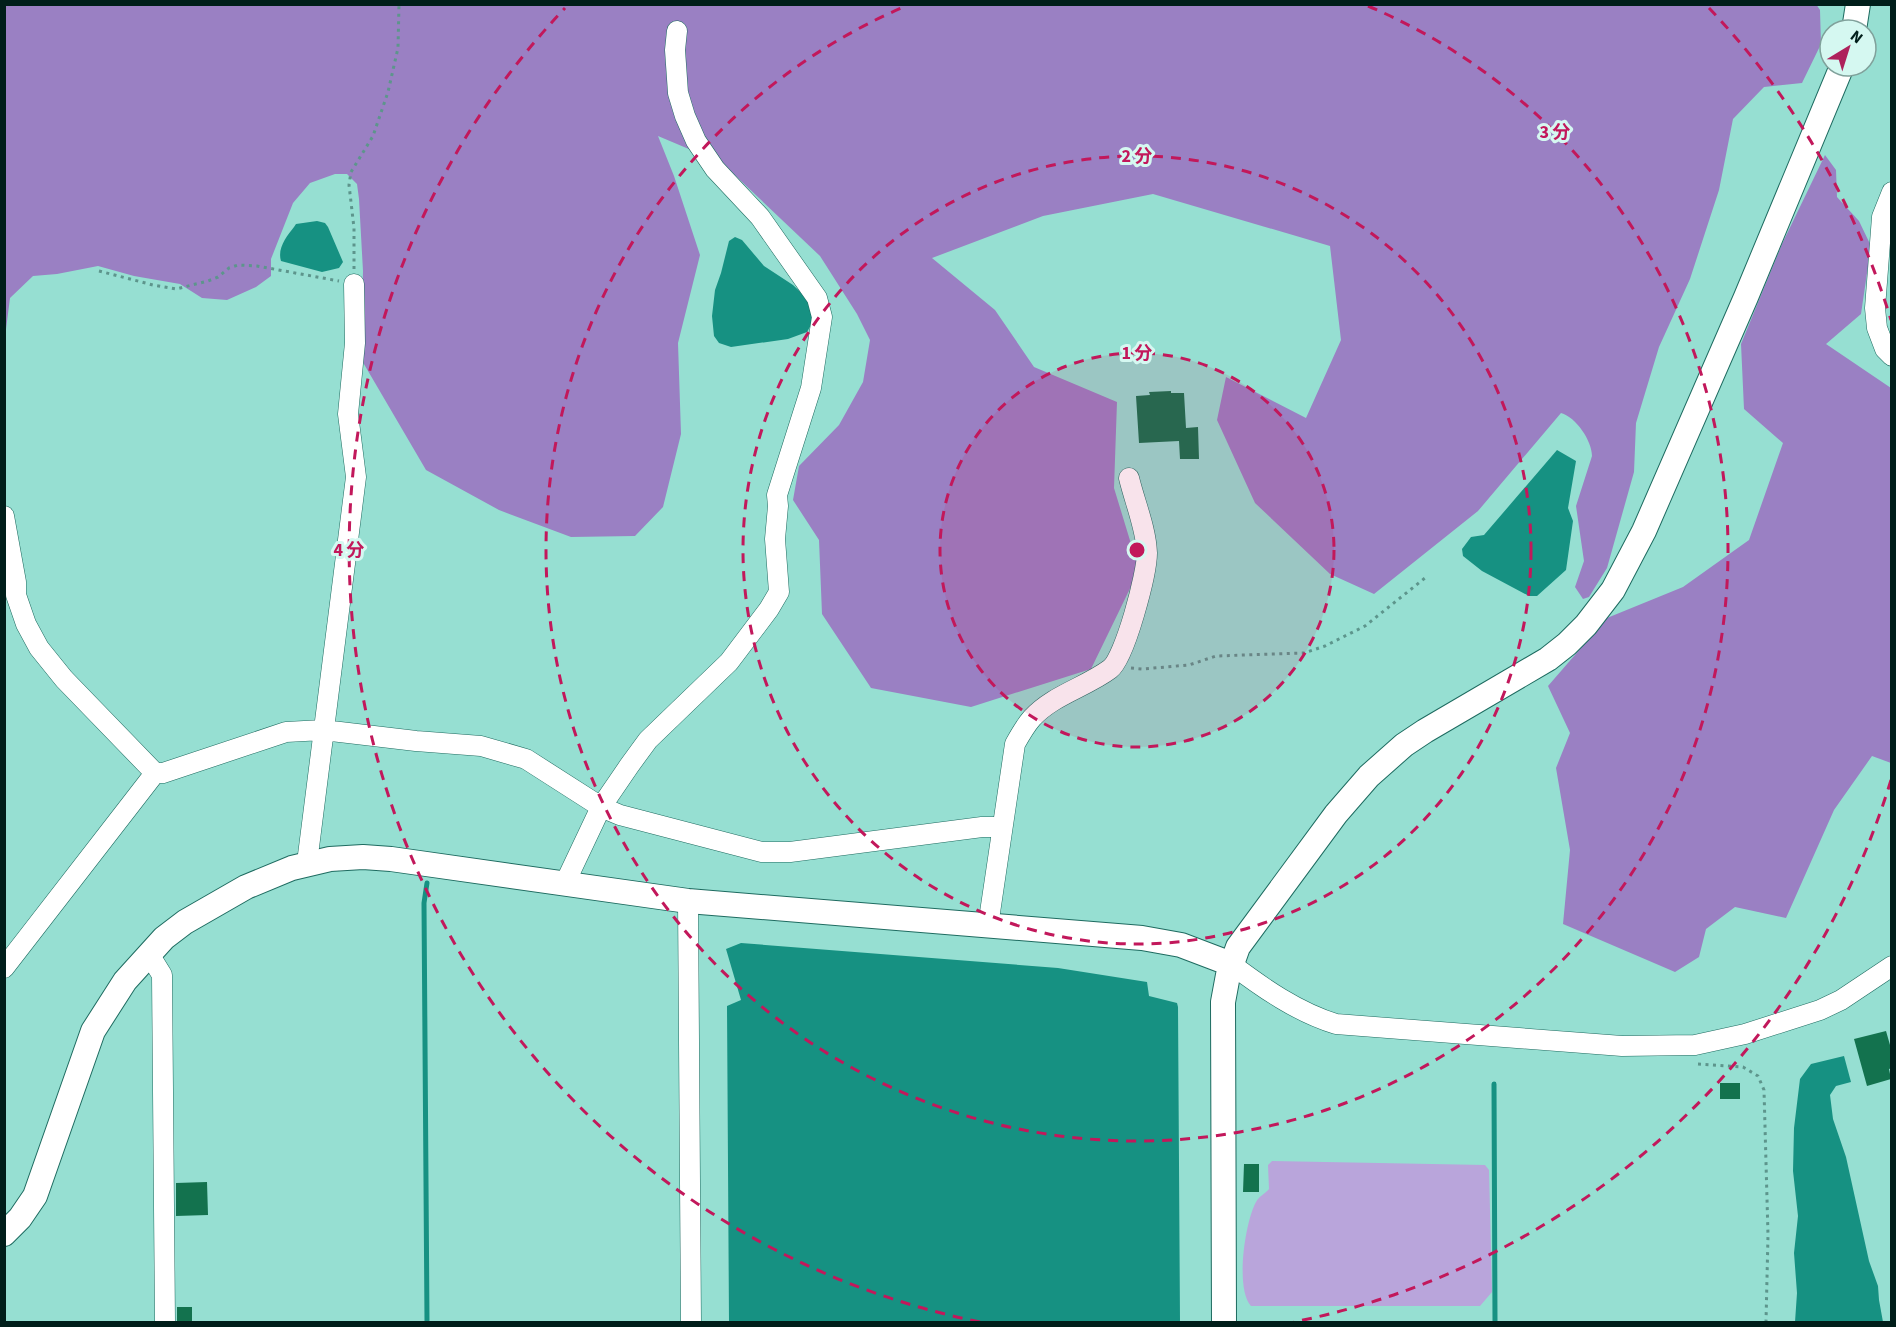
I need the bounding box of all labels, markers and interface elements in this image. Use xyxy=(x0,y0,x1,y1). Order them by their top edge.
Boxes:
north arrow xyxy=(1818,18,1878,78)
text: N xyxy=(1846,25,1868,49)
text: 3 分 xyxy=(1539,120,1571,145)
text: 2 分 xyxy=(1121,144,1153,169)
text: 1 分 xyxy=(1121,341,1153,366)
text: 4 分 xyxy=(333,538,365,563)
centre of rings xyxy=(1127,540,1147,560)

